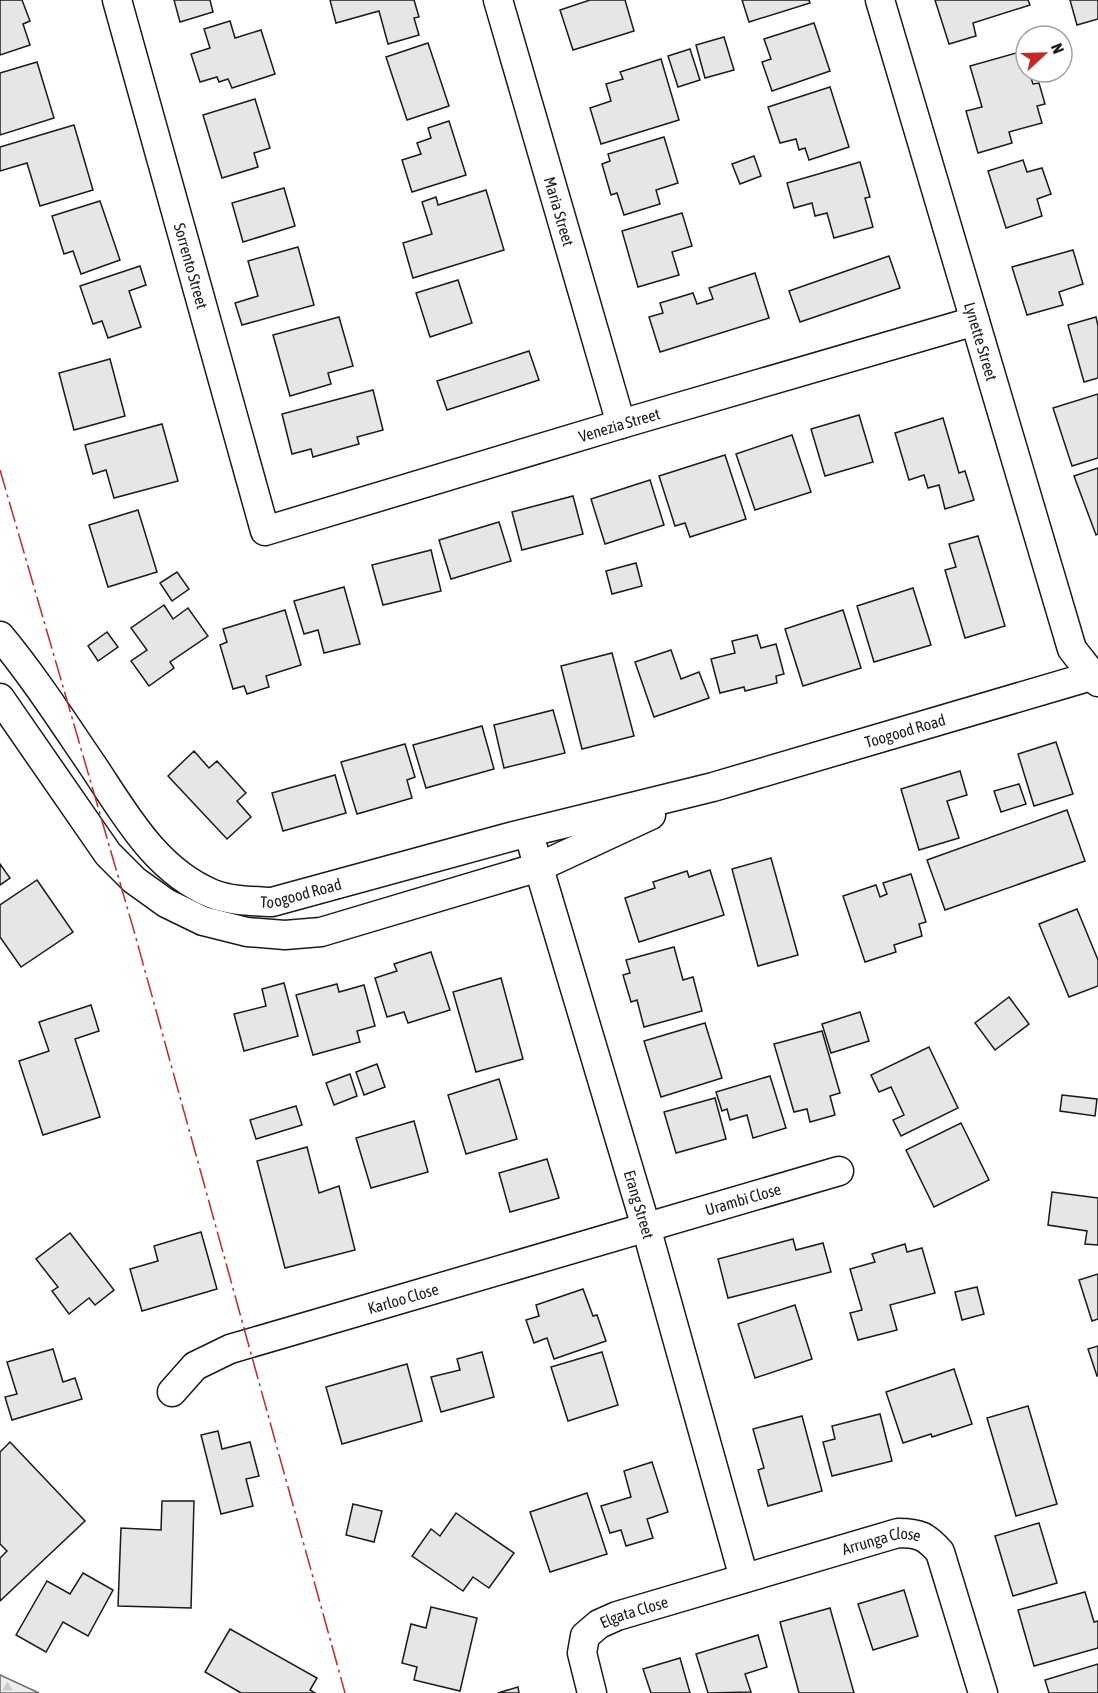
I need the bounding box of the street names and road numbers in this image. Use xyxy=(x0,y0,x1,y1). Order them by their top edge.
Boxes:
street label: Maria Street xyxy=(541,174,578,248)
street label: Sorrento Street xyxy=(171,221,212,311)
street label: Lynette Street xyxy=(961,300,1001,383)
street label: Venezia Street xyxy=(576,404,662,445)
street label: Toogood Road xyxy=(863,710,947,751)
street label: Toogood Road xyxy=(260,874,343,911)
street label: Erang Street xyxy=(621,1168,658,1241)
street label: Urambi Close xyxy=(703,1179,783,1219)
street label: Karloo Close xyxy=(366,1280,441,1317)
street label: Arrunga Close xyxy=(840,1524,923,1558)
street label: Elgata Close xyxy=(597,1592,670,1632)

